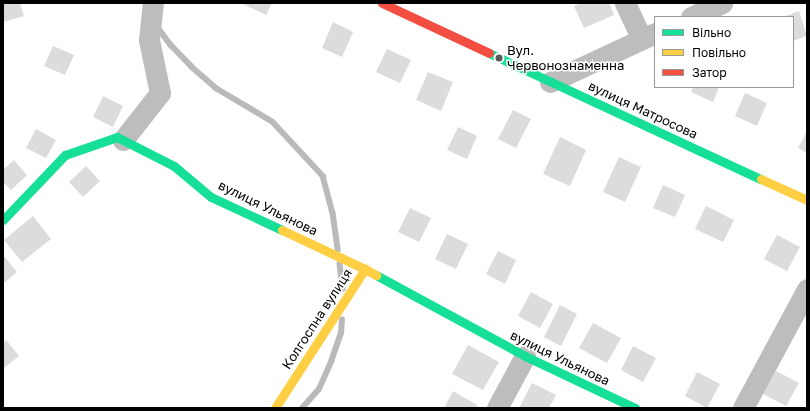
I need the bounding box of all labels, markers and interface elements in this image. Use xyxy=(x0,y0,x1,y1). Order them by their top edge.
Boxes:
legend xyxy=(654,16,794,88)
text: Вільно xyxy=(692,25,731,40)
place label: Вул. Червонознаменна xyxy=(507,43,624,74)
text: Повільно xyxy=(692,45,746,60)
marker: Вул. Червонознаменна xyxy=(494,53,504,63)
text: Затор xyxy=(692,65,727,80)
street label: вулиця Матросова xyxy=(586,78,700,142)
street label: вулиця Ульянова xyxy=(216,177,320,239)
street label: Колгоспна вулиця xyxy=(279,266,355,372)
street label: вулиця Ульянова xyxy=(508,327,612,389)

